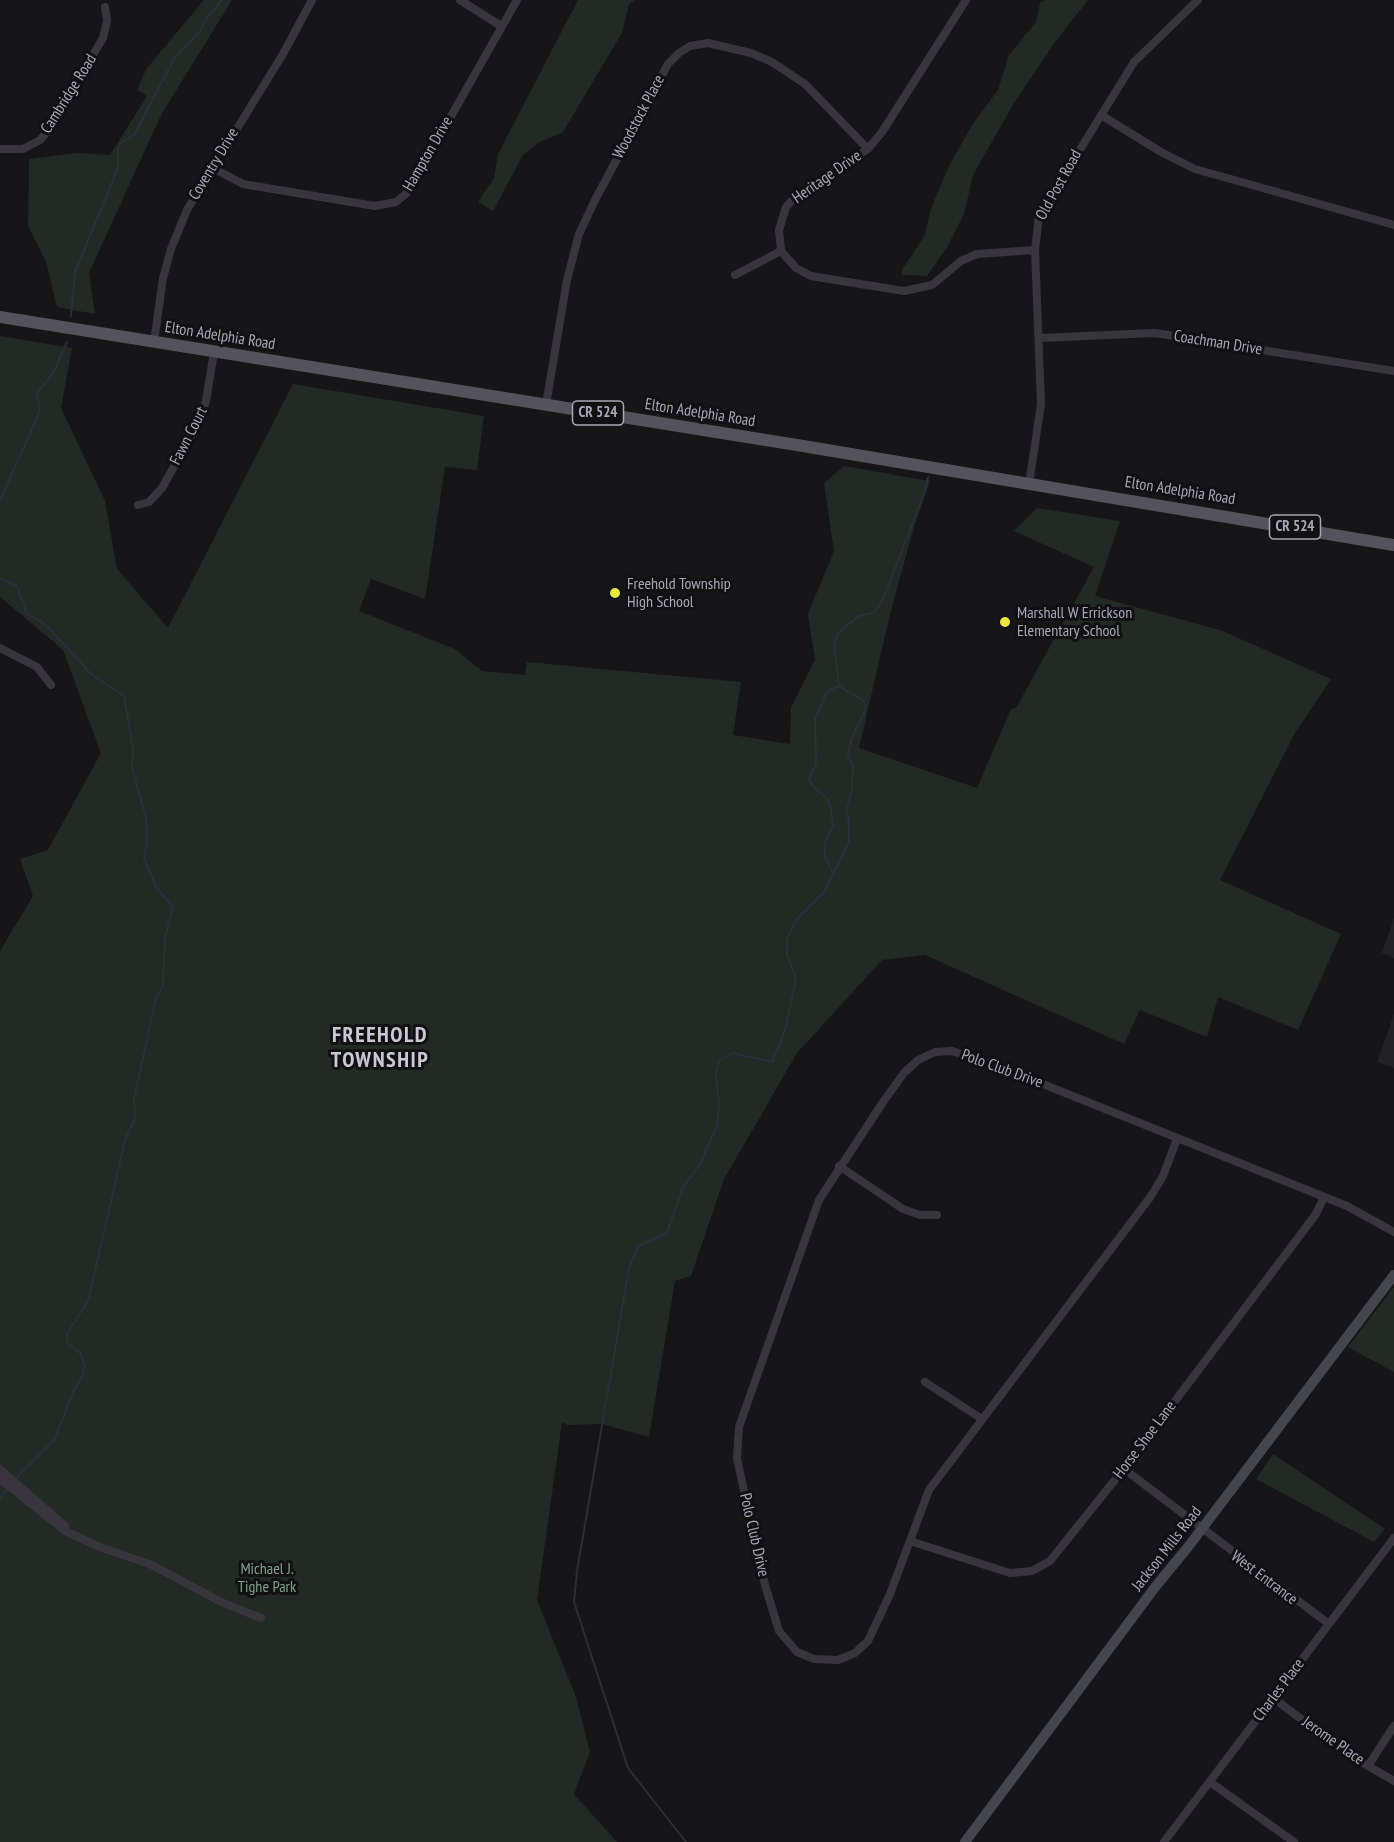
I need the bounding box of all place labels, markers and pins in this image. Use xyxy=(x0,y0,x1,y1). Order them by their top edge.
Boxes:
place label: Freehold Township High School xyxy=(627,574,731,612)
marker: Freehold Township High School xyxy=(608,586,622,600)
place label: Marshall W Errickson Elementary School xyxy=(1017,603,1132,641)
marker: Marshall W Errickson Elementary School xyxy=(998,615,1012,629)

